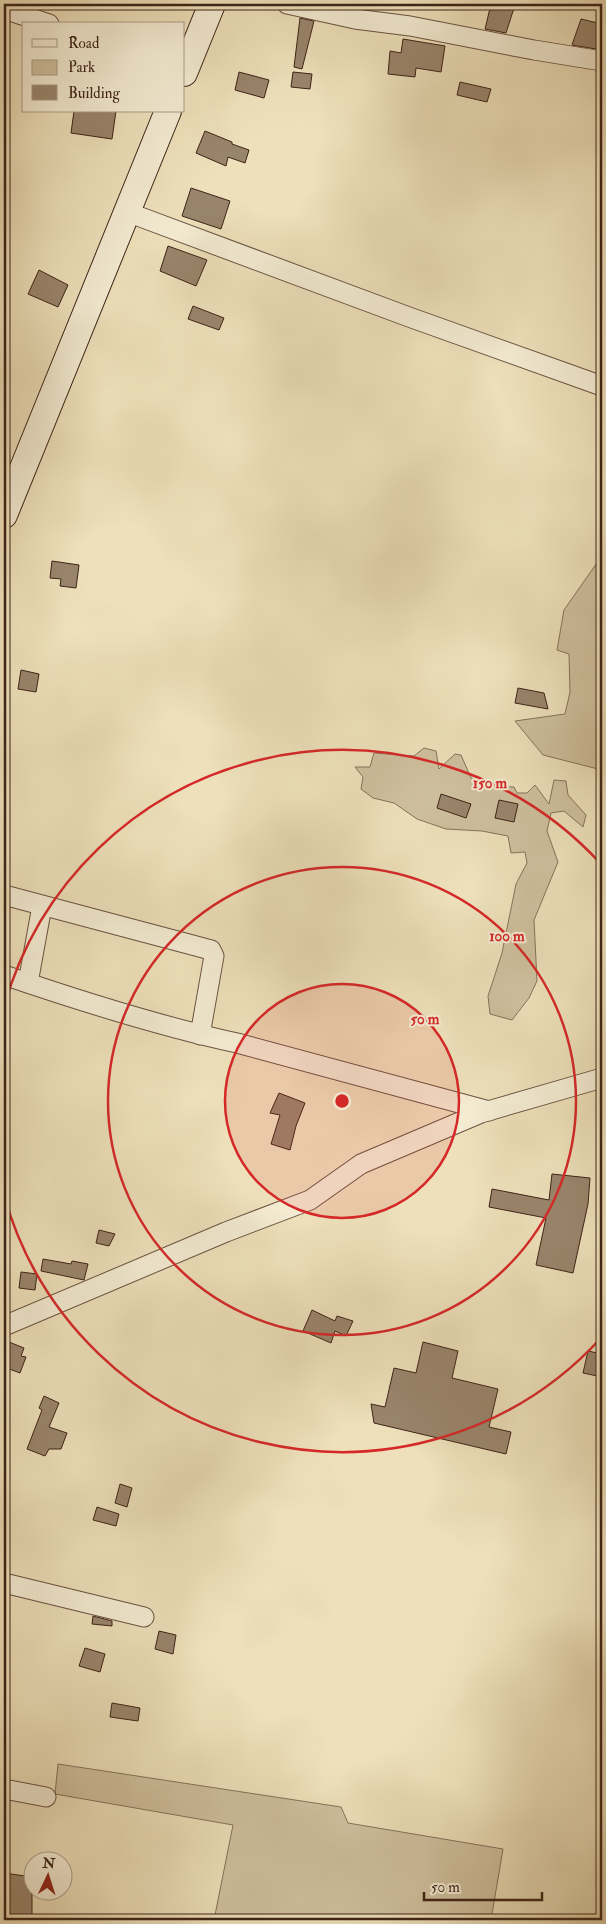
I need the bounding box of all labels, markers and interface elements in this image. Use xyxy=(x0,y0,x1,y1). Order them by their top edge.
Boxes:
legend xyxy=(22,22,185,112)
text: Road xyxy=(68,34,100,53)
text: Park xyxy=(68,58,95,77)
text: Building xyxy=(68,84,120,103)
text: 150 m xyxy=(473,774,507,793)
text: 100 m xyxy=(489,927,525,946)
text: 50 m xyxy=(411,1010,440,1029)
centre of rings xyxy=(333,1092,351,1110)
north arrow xyxy=(22,1852,72,1902)
text: N xyxy=(41,1855,56,1872)
scale bar xyxy=(424,1869,541,1901)
text: 50 m xyxy=(431,1878,460,1897)

